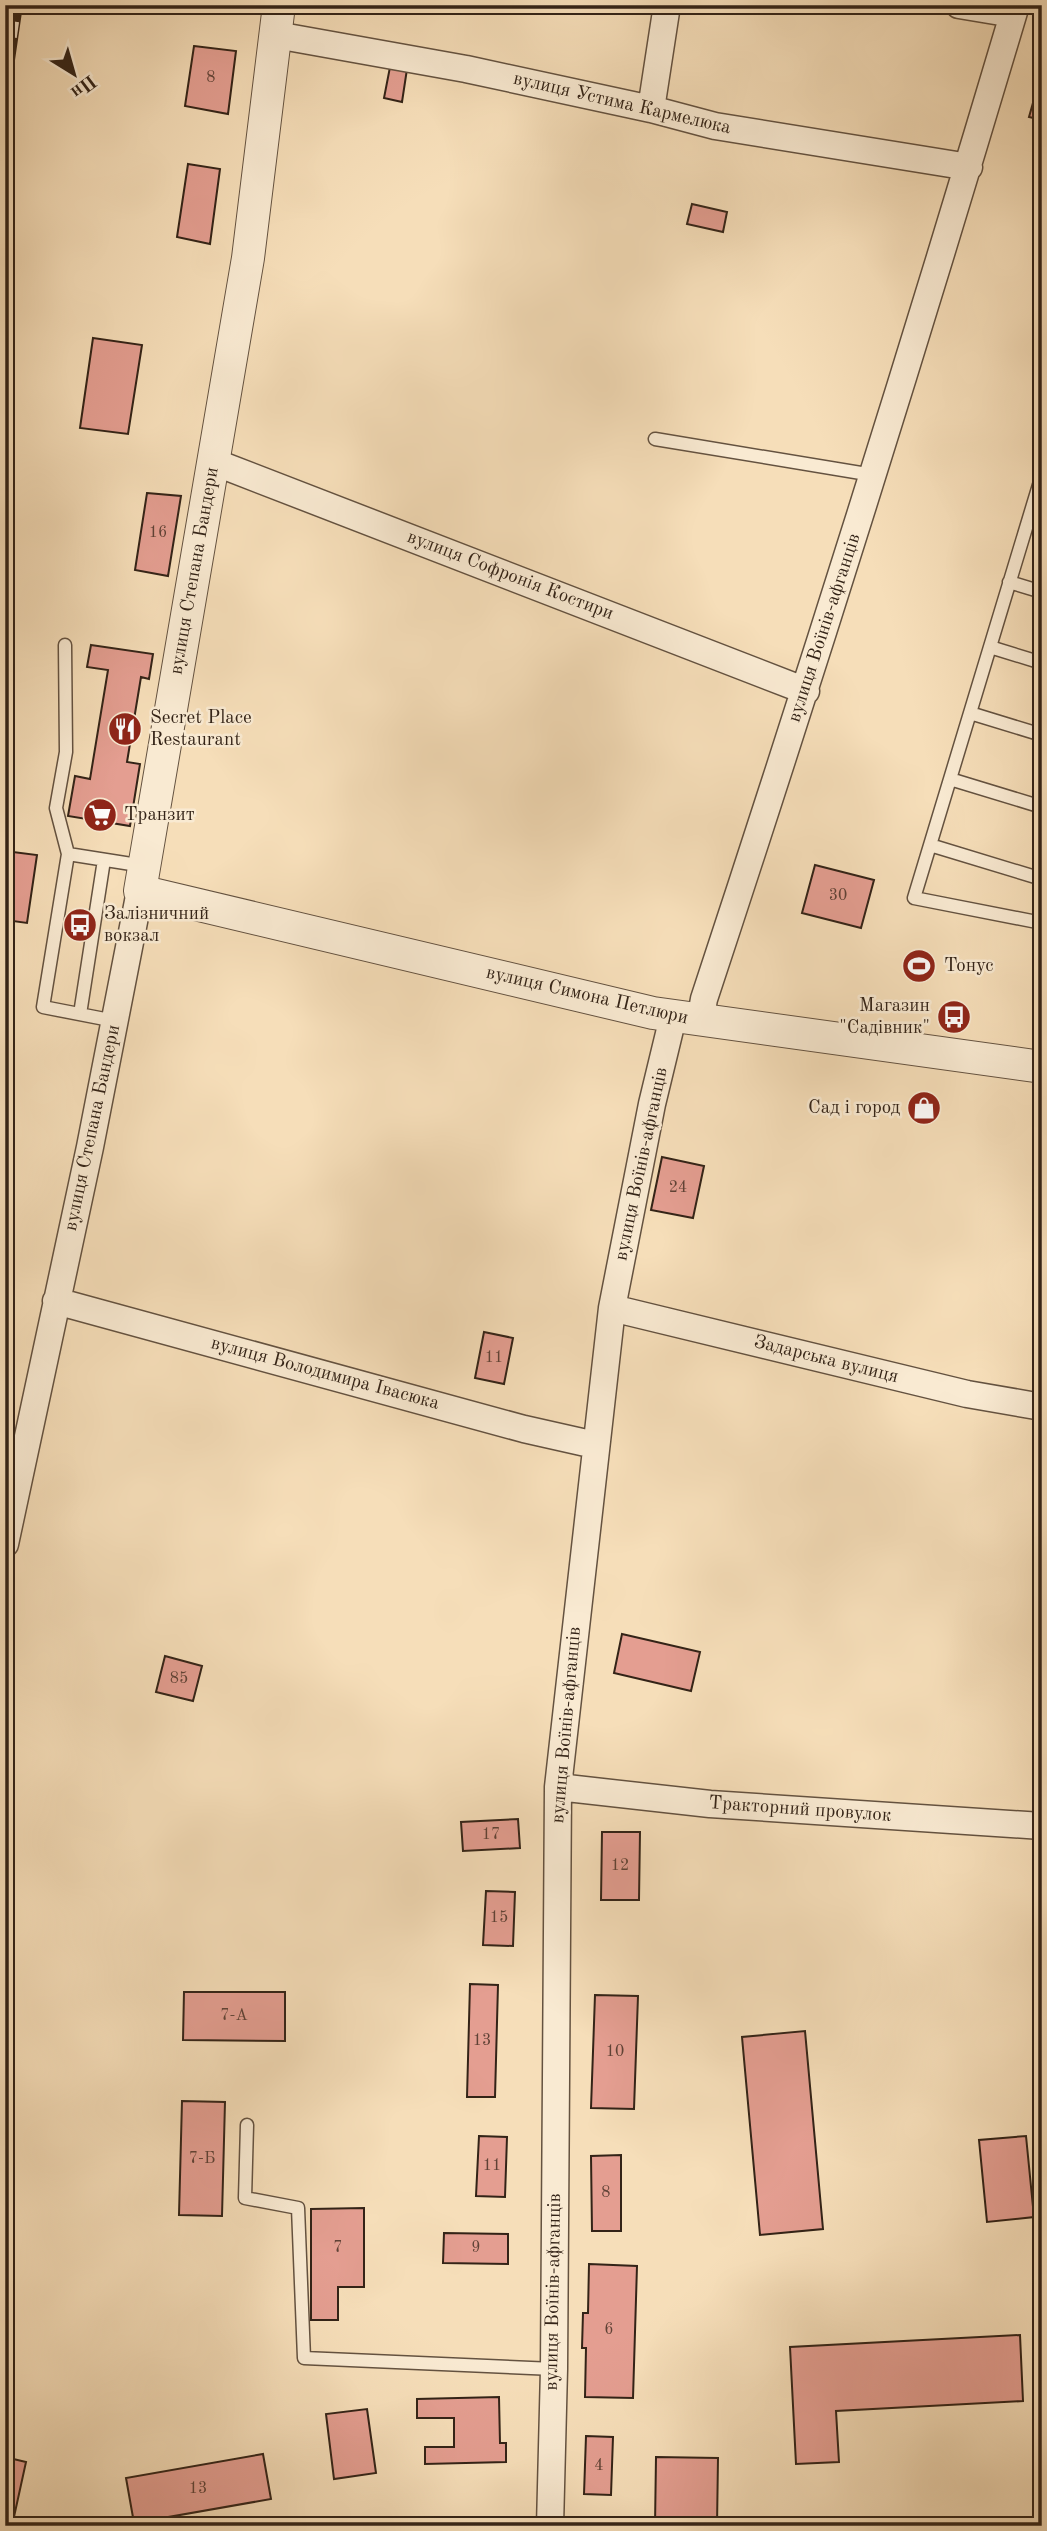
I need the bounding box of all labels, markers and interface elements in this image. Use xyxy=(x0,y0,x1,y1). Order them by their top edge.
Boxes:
north arrow xyxy=(38,38,108,108)
text: Пн xyxy=(67,70,99,101)
house number: 8 xyxy=(206,70,216,86)
street label: вулиця Устима Кармелюка xyxy=(511,70,733,138)
street label: вулиця Степана Бандери xyxy=(167,466,223,676)
house number: 16 xyxy=(149,525,167,541)
street label: вулиця Софронія Костири xyxy=(404,528,616,624)
street label: вулиця Воїнів-афганців xyxy=(785,531,865,725)
place label: Secret Place Restaurant xyxy=(150,709,252,750)
restaurant icon: Secret Place Restaurant xyxy=(106,710,144,748)
supermarket icon: Транзит xyxy=(81,796,119,834)
place label: Транзит xyxy=(124,806,195,825)
house number: 30 xyxy=(829,888,847,904)
place label: Залізничний вокзал xyxy=(104,905,209,946)
bus stop icon: Залізничний вокзал xyxy=(61,906,99,944)
sports icon: Тонус xyxy=(900,947,938,985)
place label: Тонус xyxy=(944,957,994,976)
street label: вулиця Симона Петлюри xyxy=(484,964,690,1028)
place label: Магазин "Садівник" xyxy=(839,997,930,1038)
bus stop icon: Магазин "Садівник" xyxy=(935,998,973,1036)
street label: вулиця Степана Бандери xyxy=(62,1023,124,1233)
street label: вулиця Воїнів-афганців xyxy=(612,1066,672,1262)
shop icon: Сад і город xyxy=(905,1089,943,1127)
place label: Сад і город xyxy=(808,1099,901,1118)
house number: 24 xyxy=(669,1180,687,1196)
street label: Задарська вулиця xyxy=(752,1333,900,1387)
street label: вулиця Володимира Івасюка xyxy=(209,1334,442,1414)
house number: 11 xyxy=(485,1350,503,1366)
street label: вулиця Воїнів-афганців xyxy=(549,1626,585,1824)
house number: 85 xyxy=(170,1671,188,1687)
street label: Тракторний провулок xyxy=(708,1794,892,1826)
house number: 17 xyxy=(482,1827,500,1843)
house number: 12 xyxy=(611,1858,629,1874)
house number: 15 xyxy=(490,1910,508,1926)
house number: 7-А xyxy=(220,2008,248,2024)
house number: 13 xyxy=(473,2033,491,2049)
house number: 10 xyxy=(606,2044,624,2060)
house number: 7-Б xyxy=(189,2151,215,2167)
house number: 11 xyxy=(483,2158,501,2174)
house number: 8 xyxy=(601,2185,611,2201)
street label: вулиця Воїнів-афганців xyxy=(543,2193,565,2391)
house number: 7 xyxy=(333,2240,343,2256)
house number: 9 xyxy=(471,2240,481,2256)
house number: 6 xyxy=(604,2322,614,2338)
house number: 4 xyxy=(594,2458,604,2474)
house number: 13 xyxy=(189,2481,207,2497)

